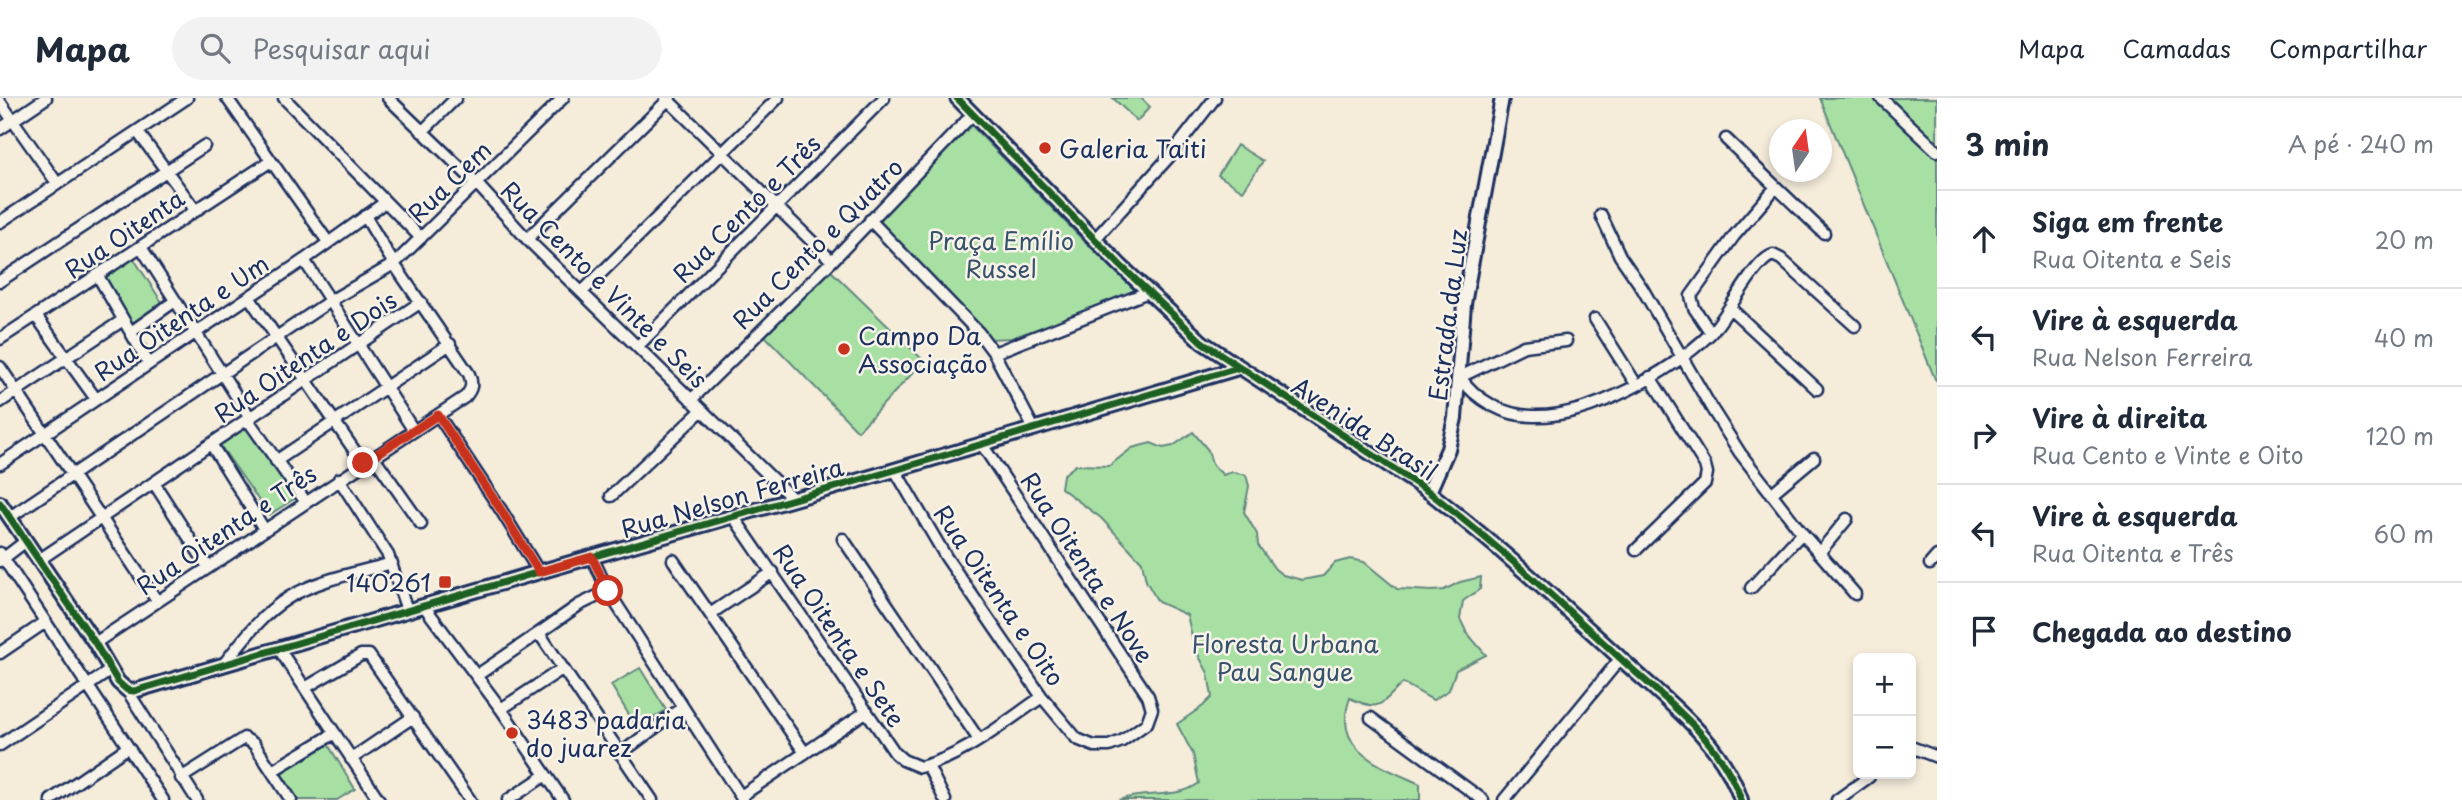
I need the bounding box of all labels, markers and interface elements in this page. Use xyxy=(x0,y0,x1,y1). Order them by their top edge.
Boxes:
search box xyxy=(172,17,662,80)
text: Mapa xyxy=(35,23,130,73)
icon: search xyxy=(196,29,234,67)
text: Pesquisar aqui xyxy=(252,29,431,68)
text: Mapa xyxy=(2018,30,2084,66)
text: Camadas xyxy=(2122,30,2231,66)
text: Compartilhar xyxy=(2269,30,2427,66)
north arrow xyxy=(1769,119,1832,182)
text: 3 min xyxy=(1965,121,2050,166)
street label: Rua Cento e Três xyxy=(664,126,828,290)
text: A pé · 240 m xyxy=(2288,126,2434,161)
place label: Galeria Taiti xyxy=(1059,130,1207,166)
street label: Rua Cem xyxy=(399,132,499,230)
marker: Galeria Taiti xyxy=(1037,140,1053,156)
street label: Rua Cento e Quatro xyxy=(723,149,911,337)
street label: Rua Cento e Vinte e Seis xyxy=(493,172,717,396)
street label: Rua Oitenta xyxy=(57,180,191,286)
text: Siga em frente xyxy=(2032,202,2223,241)
icon: ahead xyxy=(1965,220,2003,258)
park label: Praça Emílio Russel xyxy=(928,222,1074,286)
text: 20 m xyxy=(2375,222,2434,257)
street label: Estrada da Luz xyxy=(1419,227,1475,403)
text: Rua Oitenta e Seis xyxy=(2032,241,2232,276)
street label: Rua Oitenta e Um xyxy=(86,245,276,389)
street label: Rua Oitenta e Dois xyxy=(206,281,404,431)
text: Vire à esquerda xyxy=(2032,300,2238,339)
place label: Campo Da Associação xyxy=(858,317,988,381)
icon: left xyxy=(1965,318,2003,356)
text: 40 m xyxy=(2374,320,2434,355)
text: Rua Nelson Ferreira xyxy=(2032,339,2253,374)
marker: Campo Da Associação xyxy=(836,341,852,357)
street label: Avenida Brasil xyxy=(1285,367,1445,489)
text: Vire à direita xyxy=(2032,398,2207,437)
icon: right xyxy=(1965,416,2003,454)
text: 120 m xyxy=(2366,418,2434,453)
text: Rua Cento e Vinte e Oito xyxy=(2032,437,2304,472)
route end xyxy=(347,447,378,478)
street label: Rua Nelson Ferreira xyxy=(616,448,848,546)
street label: Rua Oitenta e Três xyxy=(129,455,323,603)
street label: Rua Oitenta e Nove xyxy=(1013,465,1163,669)
text: Vire à esquerda xyxy=(2032,496,2238,535)
street label: Rua Oitenta e Oito xyxy=(926,497,1074,693)
icon: left xyxy=(1965,514,2003,552)
text: 60 m xyxy=(2374,516,2434,551)
text: Rua Oitenta e Três xyxy=(2032,535,2234,570)
street label: Rua Oitenta e Sete xyxy=(765,536,915,734)
place label: 140261 xyxy=(346,564,431,600)
marker: 140261 xyxy=(437,574,453,590)
route start xyxy=(592,575,623,606)
icon: arrive xyxy=(1965,612,2003,650)
text: Chegada ao destino xyxy=(2032,612,2291,651)
park label: Floresta Urbana Pau Sangue xyxy=(1191,625,1379,689)
map controls xyxy=(1853,653,1916,779)
button: + xyxy=(1853,653,1916,716)
place label: 3483 padaria do juarez xyxy=(526,701,686,765)
button: − xyxy=(1853,716,1916,779)
marker: 3483 padaria do juarez xyxy=(504,725,520,741)

